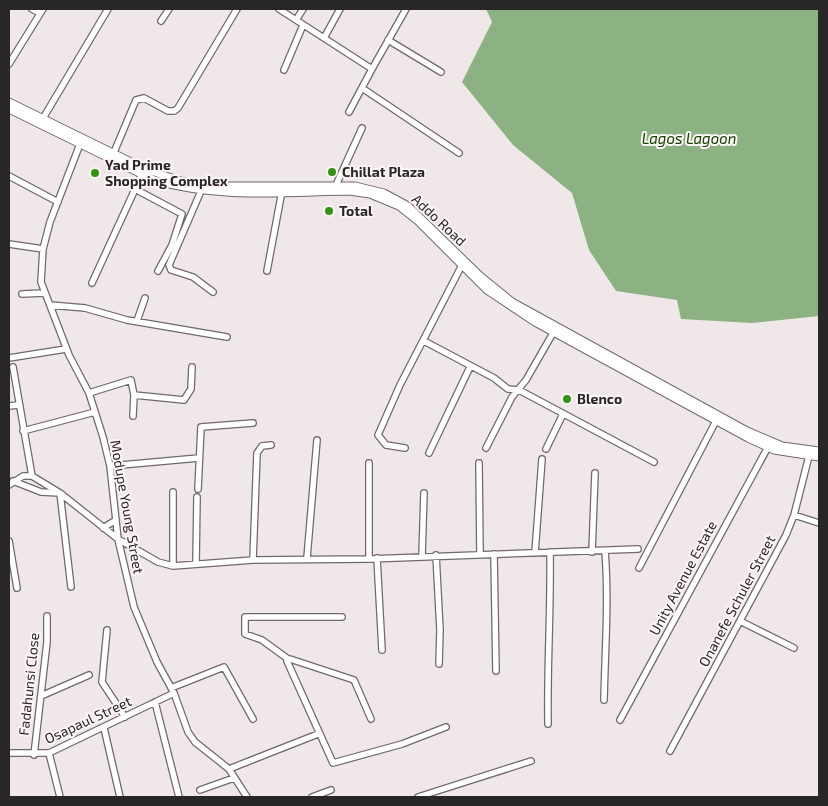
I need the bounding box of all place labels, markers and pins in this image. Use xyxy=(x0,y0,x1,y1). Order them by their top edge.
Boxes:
place label: Yad Prime Shopping Complex xyxy=(105,156,228,189)
place label: Chillat Plaza xyxy=(342,163,425,180)
marker: Chillat Plaza xyxy=(326,166,338,178)
marker: Yad Prime Shopping Complex xyxy=(89,167,101,179)
place label: Total xyxy=(339,202,373,219)
marker: Total xyxy=(323,205,335,217)
place label: Blenco xyxy=(577,390,622,407)
marker: Blenco xyxy=(561,393,573,405)

